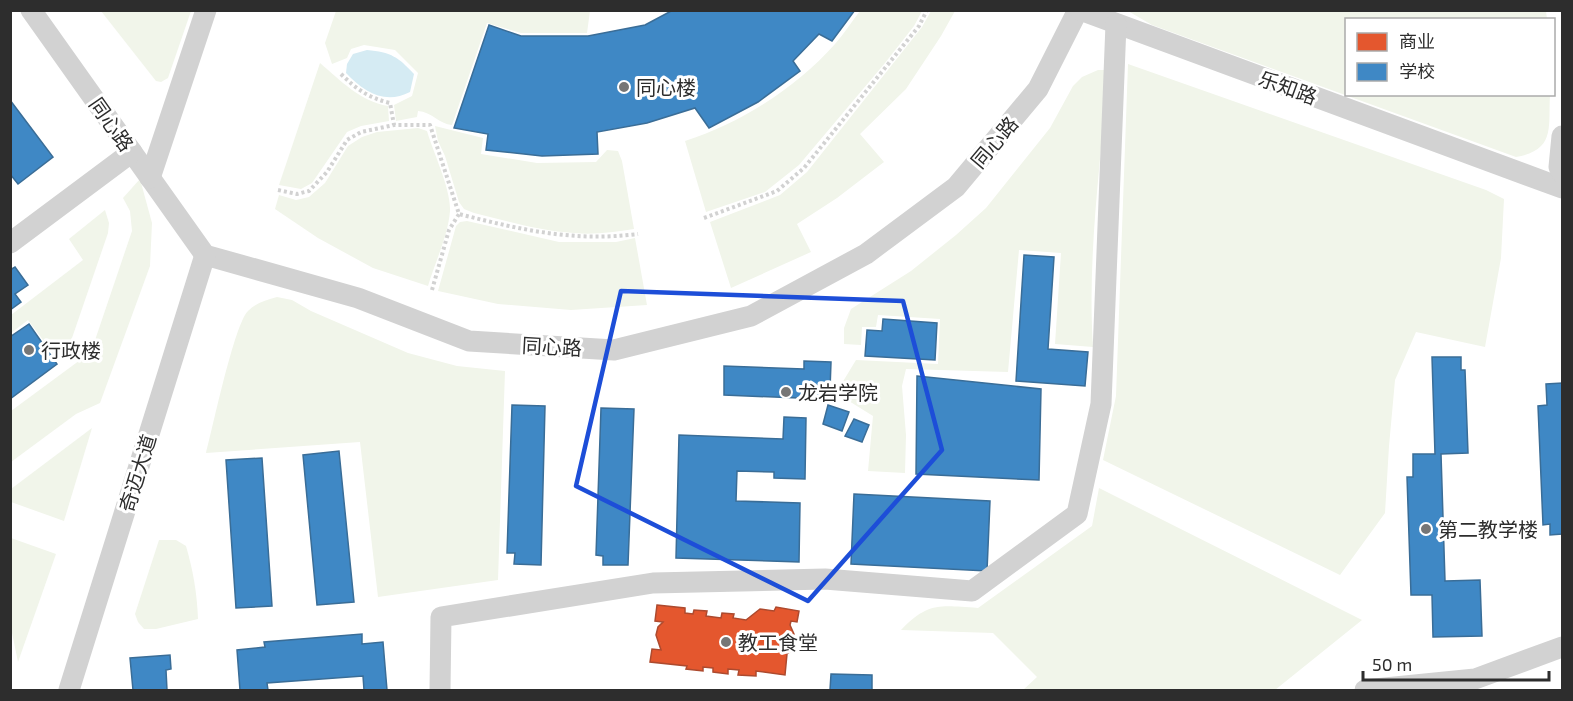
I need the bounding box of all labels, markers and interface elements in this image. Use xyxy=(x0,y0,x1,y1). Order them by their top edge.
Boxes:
legend xyxy=(1345,18,1555,96)
text: 商业 xyxy=(1399,30,1435,52)
text: 学校 xyxy=(1399,60,1435,82)
street label: 乐知路 xyxy=(1256,65,1320,109)
place label: 同心楼 xyxy=(636,75,696,99)
marker: 同心楼 xyxy=(617,80,631,94)
street label: 同心路 xyxy=(85,93,139,155)
street label: 同心路 xyxy=(966,111,1022,173)
street label: 同心路 xyxy=(521,332,583,360)
place label: 行政楼 xyxy=(41,338,101,362)
marker: 行政楼 xyxy=(22,343,36,357)
place label: 龙岩学院 xyxy=(798,380,878,404)
marker: 龙岩学院 xyxy=(779,385,793,399)
street label: 奇迈大道 xyxy=(114,431,160,515)
place label: 第二教学楼 xyxy=(1438,517,1538,541)
marker: 第二教学楼 xyxy=(1419,522,1433,536)
place label: 教工食堂 xyxy=(738,630,818,654)
marker: 教工食堂 xyxy=(719,635,733,649)
scale bar xyxy=(1363,644,1549,682)
text: 50 m xyxy=(1372,653,1412,675)

